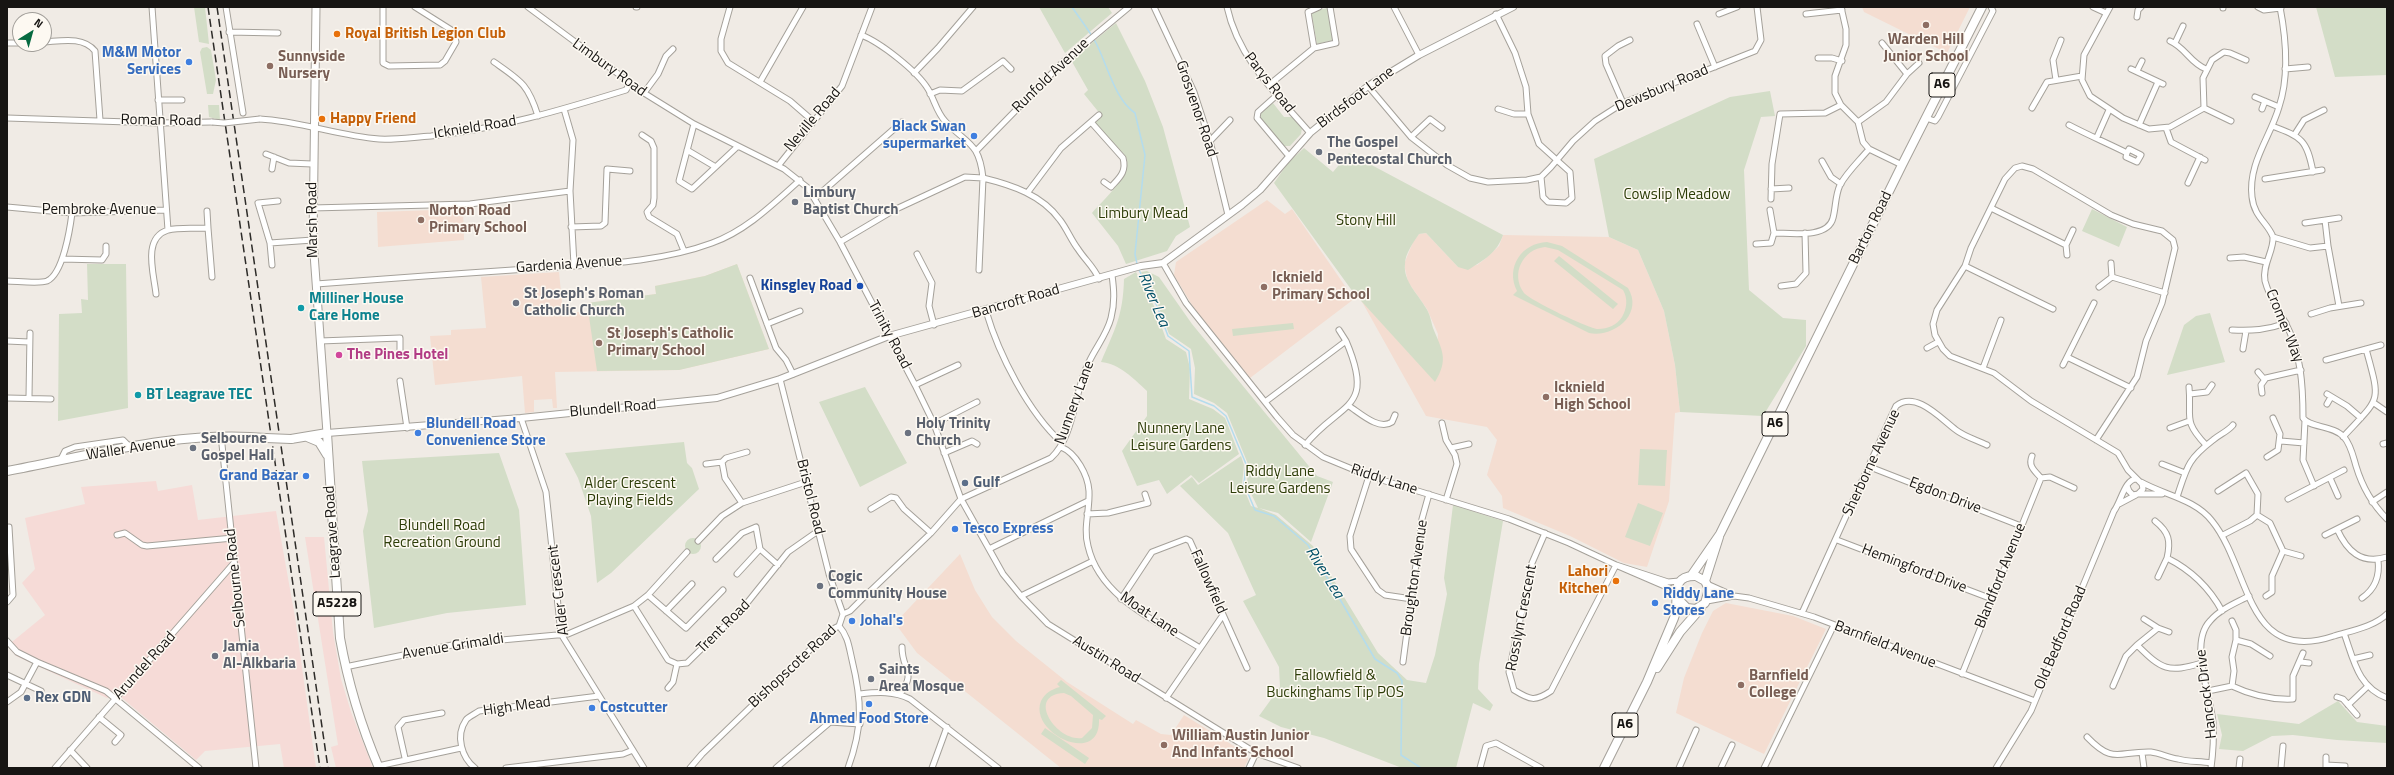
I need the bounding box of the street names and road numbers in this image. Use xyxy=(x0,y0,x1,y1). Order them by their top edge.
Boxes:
street label: Limbury Road xyxy=(568,35,650,101)
street label: Runfold Avenue xyxy=(1009,35,1093,117)
street label: Parys Road xyxy=(1240,49,1298,117)
street label: Grosvenor Road xyxy=(1171,58,1221,160)
street label: Dewsbury Road xyxy=(1613,61,1711,117)
street label: Birdsfoot Lane xyxy=(1314,63,1398,133)
road number: A6 xyxy=(1929,73,1955,97)
street label: Neville Road xyxy=(781,84,845,156)
street label: Roman Road xyxy=(120,111,202,131)
street label: Icknield Road xyxy=(432,113,518,143)
street label: Marsh Road xyxy=(303,182,323,258)
street label: Barton Road xyxy=(1846,189,1896,267)
street label: Pembroke Avenue xyxy=(42,201,156,219)
street label: Gardenia Avenue xyxy=(515,252,623,278)
street label: Bancroft Road xyxy=(970,281,1062,323)
street label: Cromer Way xyxy=(2261,287,2307,365)
street label: Trinity Road xyxy=(864,298,914,372)
street label: Nunnery Lane xyxy=(1052,359,1098,447)
street label: Blundell Road xyxy=(569,396,657,422)
street label: Sherborne Avenue xyxy=(1839,407,1905,519)
road number: A6 xyxy=(1762,412,1788,436)
street label: Waller Avenue xyxy=(85,433,177,465)
street label: Bristol Road xyxy=(792,457,828,537)
street label: Riddy Lane xyxy=(1348,461,1420,499)
street label: Egdon Drive xyxy=(1906,474,1984,518)
street label: Leagrave Road xyxy=(321,485,345,579)
street label: Broughton Avenue xyxy=(1398,519,1432,637)
street label: Blandford Avenue xyxy=(1972,521,2030,631)
street label: Selbourne Road xyxy=(222,528,250,628)
street label: Hemingford Drive xyxy=(1859,541,1969,597)
street label: Alder Crescent xyxy=(544,544,574,636)
street label: Fallowfield xyxy=(1186,547,1230,617)
street label: Rosslyn Crescent xyxy=(1503,563,1541,673)
street label: Old Bedford Road xyxy=(2031,583,2091,693)
street label: Moat Lane xyxy=(1116,589,1182,641)
road number: A5228 xyxy=(313,592,361,616)
street label: Trent Road xyxy=(694,597,754,657)
street label: Barnfield Avenue xyxy=(1832,617,1938,673)
street label: Bishopscote Road xyxy=(745,622,841,712)
street label: Arundel Road xyxy=(110,628,180,704)
street label: Avenue Grimaldi xyxy=(401,630,505,664)
street label: Austin Road xyxy=(1069,632,1143,688)
street label: Hancock Drive xyxy=(2193,648,2221,740)
street label: High Mead xyxy=(482,693,552,721)
road number: A6 xyxy=(1612,713,1638,737)

